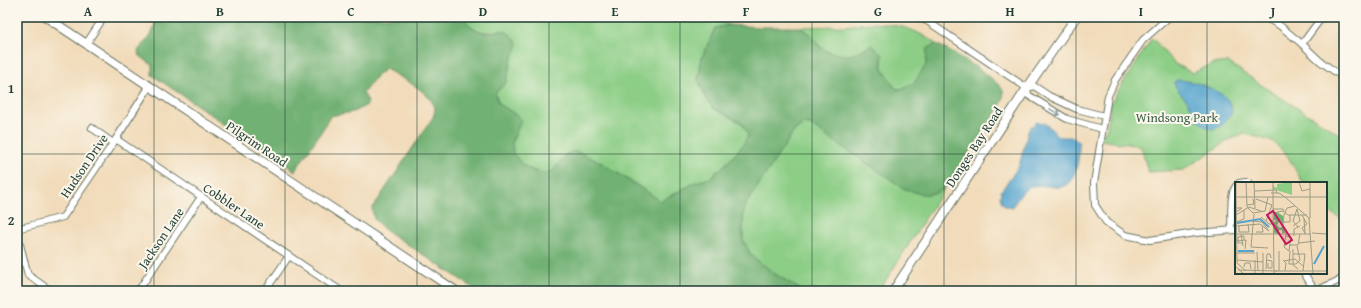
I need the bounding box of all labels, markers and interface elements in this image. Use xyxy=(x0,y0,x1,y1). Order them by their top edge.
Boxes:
text: A xyxy=(84,2,93,21)
text: B xyxy=(216,2,224,21)
text: C xyxy=(347,2,355,21)
text: D xyxy=(479,2,487,21)
text: E xyxy=(612,2,619,21)
text: F xyxy=(743,2,750,21)
text: G xyxy=(874,2,882,21)
text: H xyxy=(1005,2,1015,21)
text: I xyxy=(1139,2,1143,21)
text: J xyxy=(1269,2,1276,21)
text: 1 xyxy=(8,79,14,98)
street label: Donges Bay Road xyxy=(941,103,1007,191)
one-way arrow xyxy=(1049,108,1060,116)
park label: Windsong Park xyxy=(1136,108,1219,127)
street label: Pilgrim Road xyxy=(222,116,292,172)
street label: Hudson Drive xyxy=(56,130,112,202)
street label: Cobbler Lane xyxy=(199,178,269,234)
inset map xyxy=(1235,182,1327,274)
street label: Jackson Lane xyxy=(132,204,189,274)
text: 2 xyxy=(8,211,15,230)

